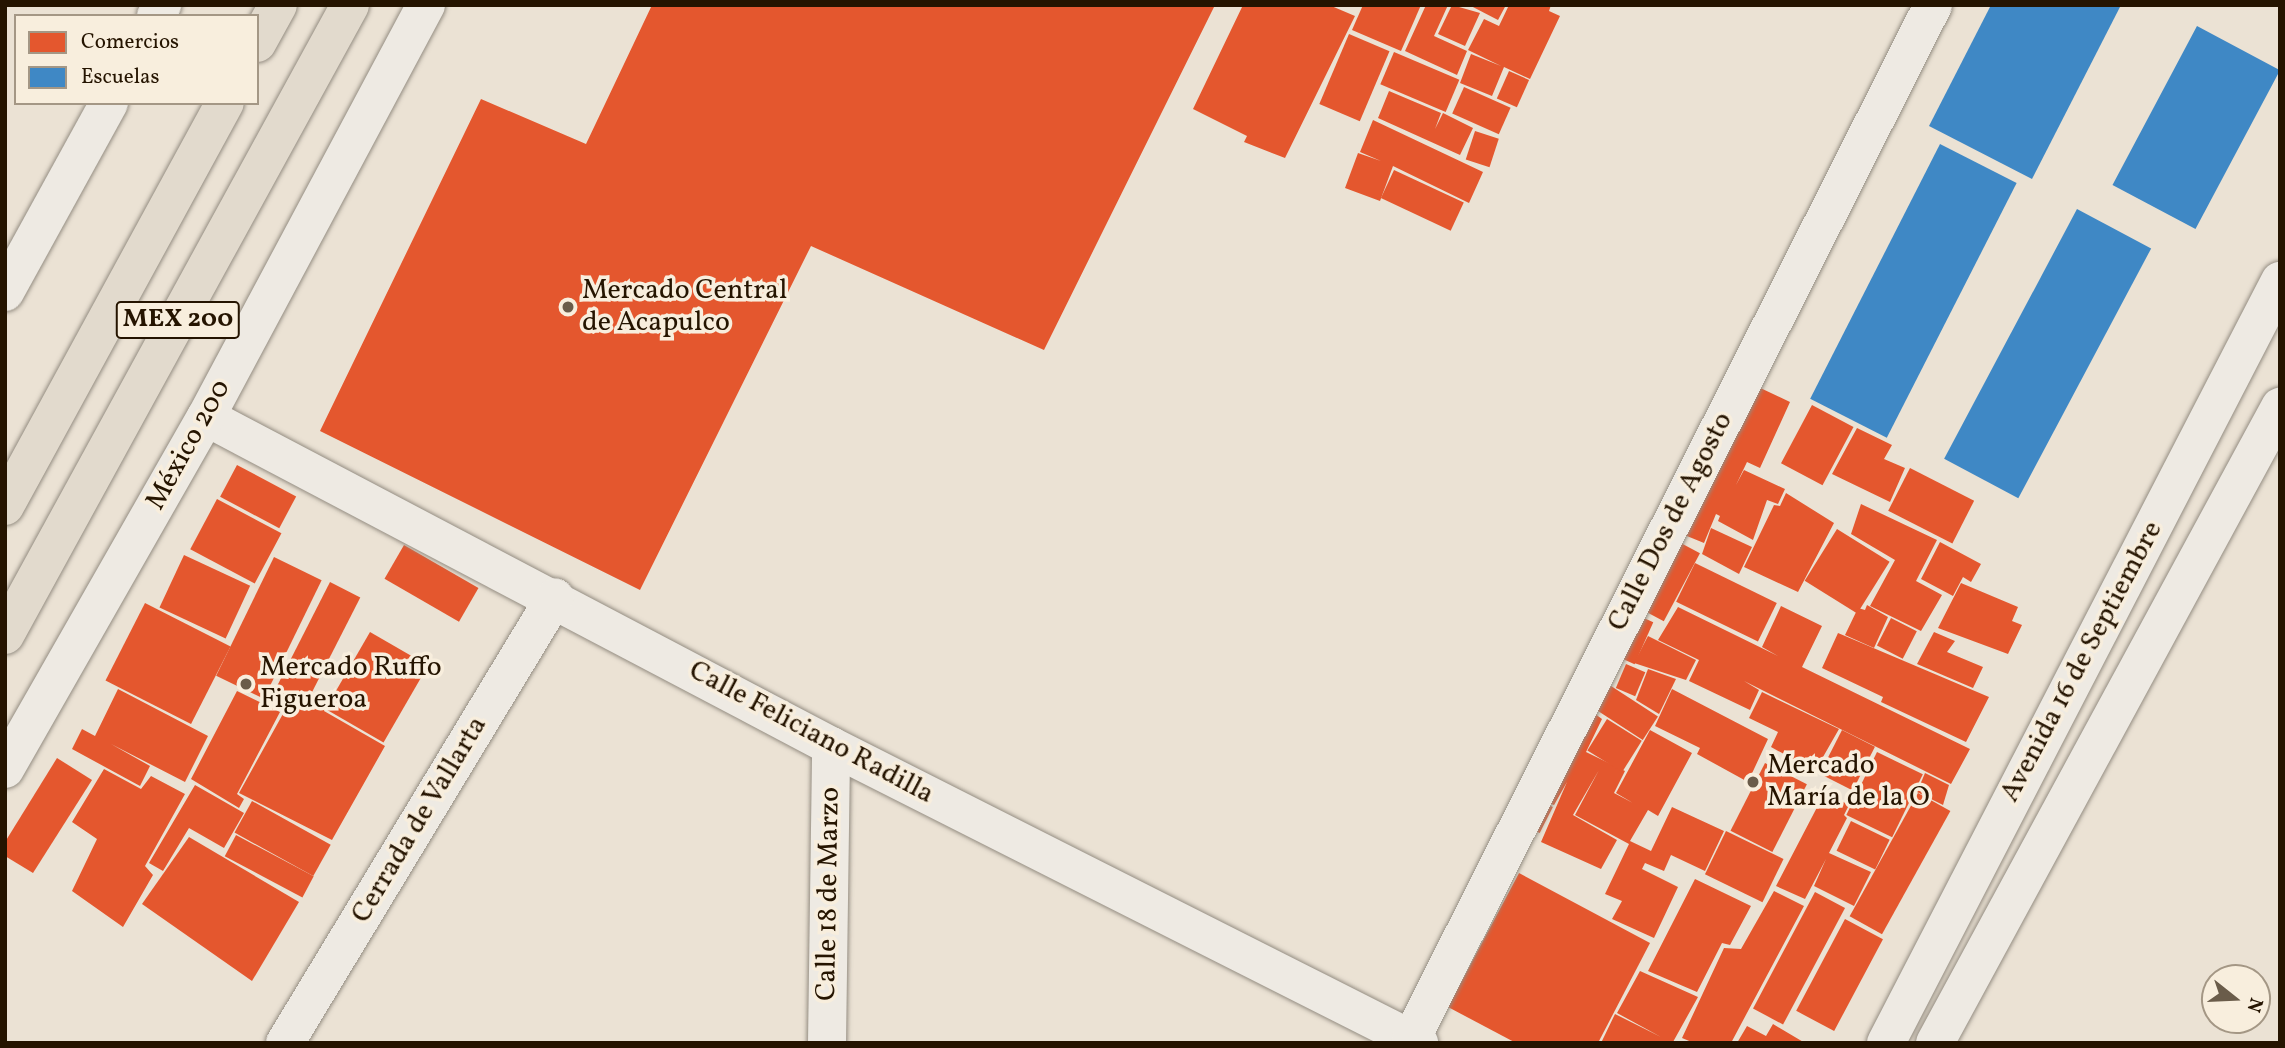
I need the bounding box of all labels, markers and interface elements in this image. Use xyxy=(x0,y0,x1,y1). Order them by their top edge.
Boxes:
legend xyxy=(14,14,259,105)
text: Comercios xyxy=(81,28,179,57)
text: Escuelas xyxy=(81,63,160,92)
place label: Mercado Central de Acapulco xyxy=(582,274,787,340)
road number: MEX 200 xyxy=(115,298,241,342)
marker: Mercado Central de Acapulco xyxy=(560,299,576,315)
street label: México 200 xyxy=(139,374,239,516)
street label: Calle Dos de Agosto xyxy=(1601,407,1741,637)
street label: Avenida 16 de Septiembre xyxy=(1994,516,2170,808)
place label: Mercado Ruffo Figueroa xyxy=(260,651,442,717)
street label: Calle Feliciano Radilla xyxy=(683,654,939,812)
marker: Mercado Ruffo Figueroa xyxy=(238,676,254,692)
street label: Cerrada de Vallarta xyxy=(345,710,495,930)
place label: Mercado María de la O xyxy=(1767,749,1930,815)
marker: Mercado María de la O xyxy=(1745,774,1761,790)
street label: Calle 18 de Marzo xyxy=(810,787,848,1001)
north arrow xyxy=(2201,964,2271,1034)
text: N xyxy=(2240,994,2269,1015)

